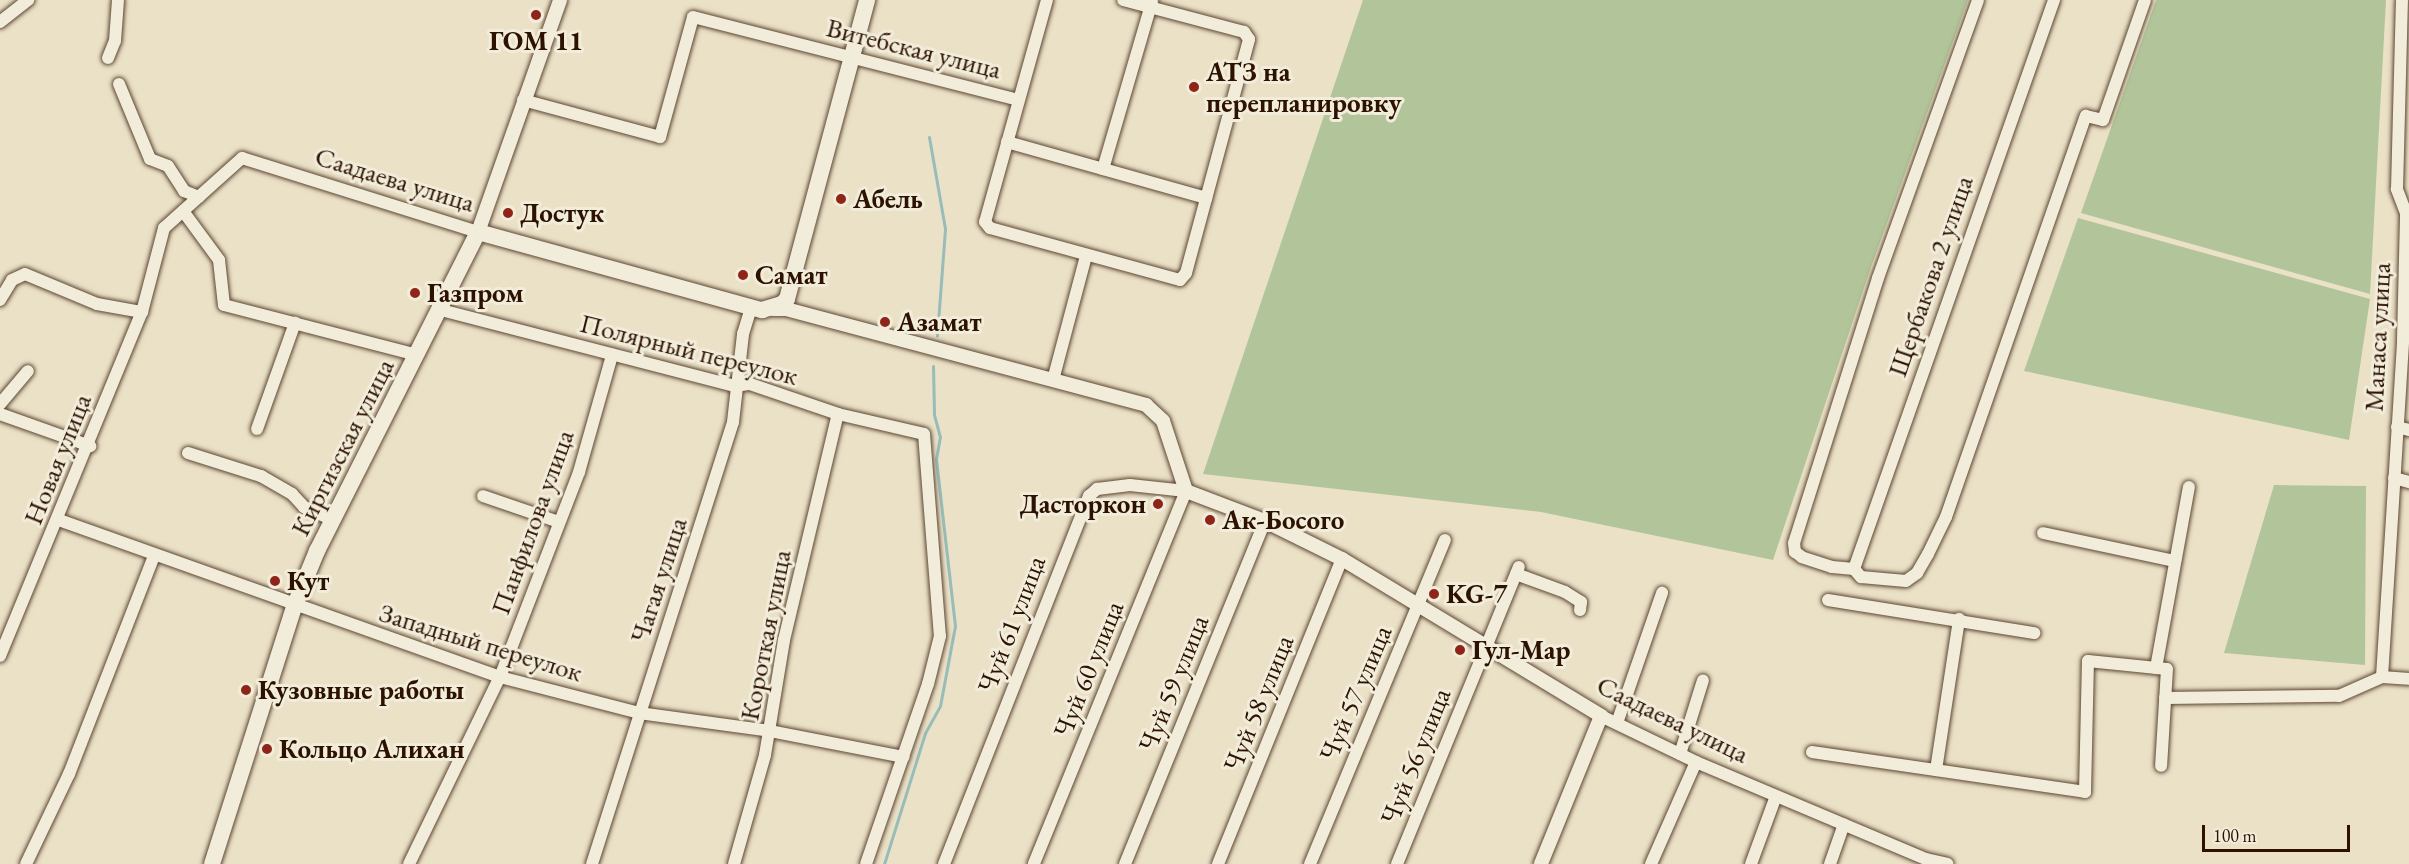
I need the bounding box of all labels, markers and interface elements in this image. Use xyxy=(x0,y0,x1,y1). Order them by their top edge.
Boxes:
marker: ГОМ 11 xyxy=(529,8,543,22)
street label: Витебская улица xyxy=(823,11,1005,85)
place label: ГОМ 11 xyxy=(489,25,583,57)
place label: АТЗ на перепланировку xyxy=(1206,55,1402,118)
marker: АТЗ на перепланировку xyxy=(1187,80,1201,94)
street label: Саадаева улица xyxy=(311,139,479,219)
street label: Щербакова 2 улица xyxy=(1880,171,1980,381)
place label: Абель xyxy=(853,183,923,215)
marker: Абель xyxy=(834,192,848,206)
place label: Достук xyxy=(520,197,604,229)
marker: Достук xyxy=(501,206,515,220)
place label: Самат xyxy=(755,259,828,291)
street label: Манаса улица xyxy=(2357,262,2397,412)
marker: Самат xyxy=(736,268,750,282)
place label: Газпром xyxy=(427,277,524,309)
marker: Газпром xyxy=(408,286,422,300)
street label: Полярный переулок xyxy=(577,306,801,392)
place label: Азамат xyxy=(897,306,982,338)
marker: Азамат xyxy=(878,315,892,329)
street label: Киргизская улица xyxy=(283,353,401,541)
street label: Новая улица xyxy=(16,389,98,529)
street label: Панфилова улица xyxy=(484,425,580,619)
place label: Дасторкон xyxy=(1019,488,1146,520)
marker: Дасторкон xyxy=(1151,497,1165,511)
place label: Ак-Босого xyxy=(1222,504,1344,536)
street label: Чагая улица xyxy=(623,513,693,647)
marker: Ак-Босого xyxy=(1203,513,1217,527)
street label: Короткая улица xyxy=(733,547,797,723)
street label: Чуй 61 улица xyxy=(970,551,1052,697)
place label: Кут xyxy=(287,565,330,597)
marker: Кут xyxy=(268,574,282,588)
place label: KG-7 xyxy=(1446,578,1508,610)
marker: KG-7 xyxy=(1427,587,1441,601)
street label: Западный переулок xyxy=(376,596,586,688)
street label: Чуй 60 улица xyxy=(1046,596,1130,742)
street label: Чуй 59 улица xyxy=(1131,610,1215,756)
street label: Чуй 57 улица xyxy=(1312,620,1398,766)
street label: Чуй 58 улица xyxy=(1216,630,1300,776)
place label: Гул-Мар xyxy=(1472,634,1570,666)
marker: Гул-Мар xyxy=(1453,643,1467,657)
street label: Саадаева улица xyxy=(1592,668,1754,770)
place label: Кузовные работы xyxy=(258,674,464,706)
marker: Кузовные работы xyxy=(239,683,253,697)
street label: Чуй 56 улица xyxy=(1373,683,1457,829)
place label: Кольцо Алихан xyxy=(279,733,464,765)
marker: Кольцо Алихан xyxy=(260,742,274,756)
scale bar xyxy=(2205,813,2354,851)
text: 100 m xyxy=(2213,824,2257,847)

